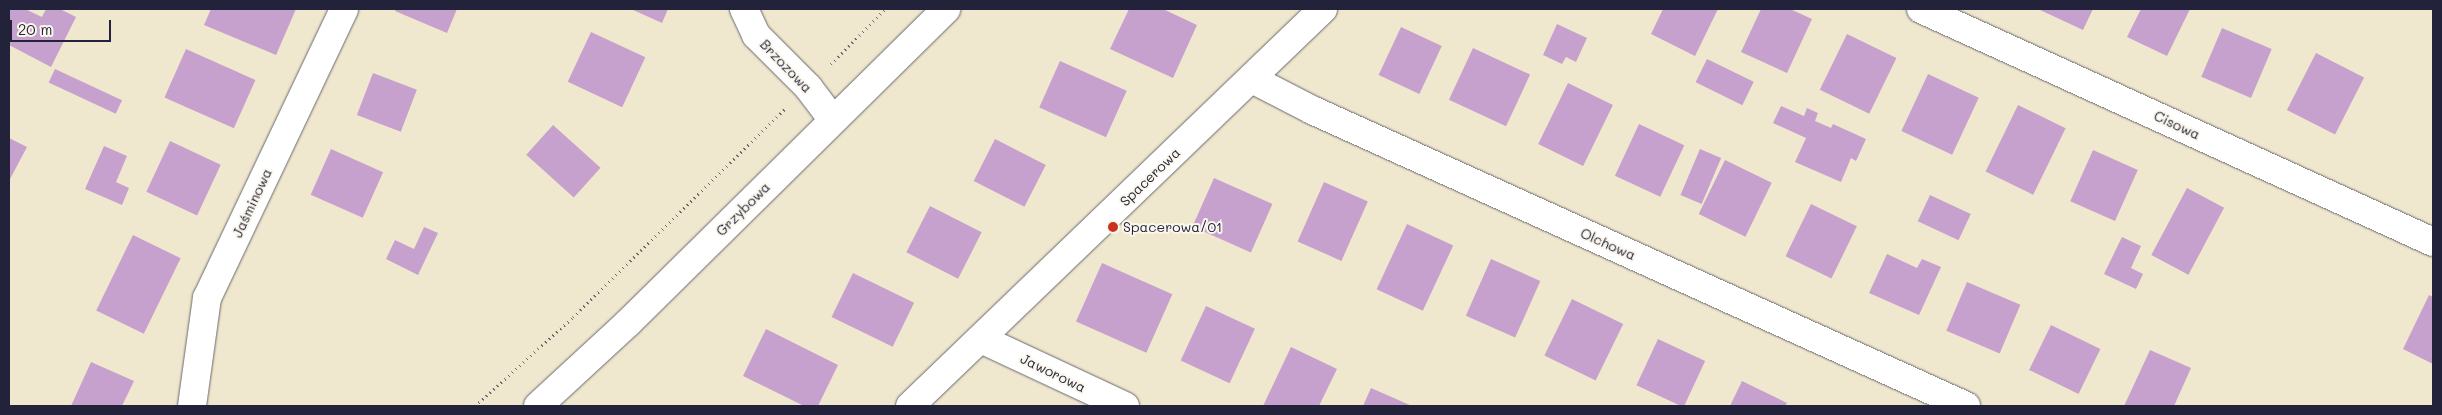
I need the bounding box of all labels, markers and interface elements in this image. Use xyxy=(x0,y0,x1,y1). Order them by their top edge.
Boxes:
scale bar xyxy=(12,10,114,42)
text: 20 m xyxy=(18,19,52,39)
street label: Brzozowa xyxy=(757,36,815,96)
street label: Cisowa xyxy=(2151,107,2203,143)
street label: Spacerowa xyxy=(1116,144,1184,210)
street label: Jaśminowa xyxy=(229,166,275,240)
street label: Grzybowa xyxy=(713,179,773,239)
place label: Spacerowa/01 xyxy=(1123,219,1222,235)
marker: Spacerowa/01 xyxy=(1107,221,1119,233)
street label: Olchowa xyxy=(1578,224,1638,264)
street label: Jaworowa xyxy=(1018,350,1088,396)

